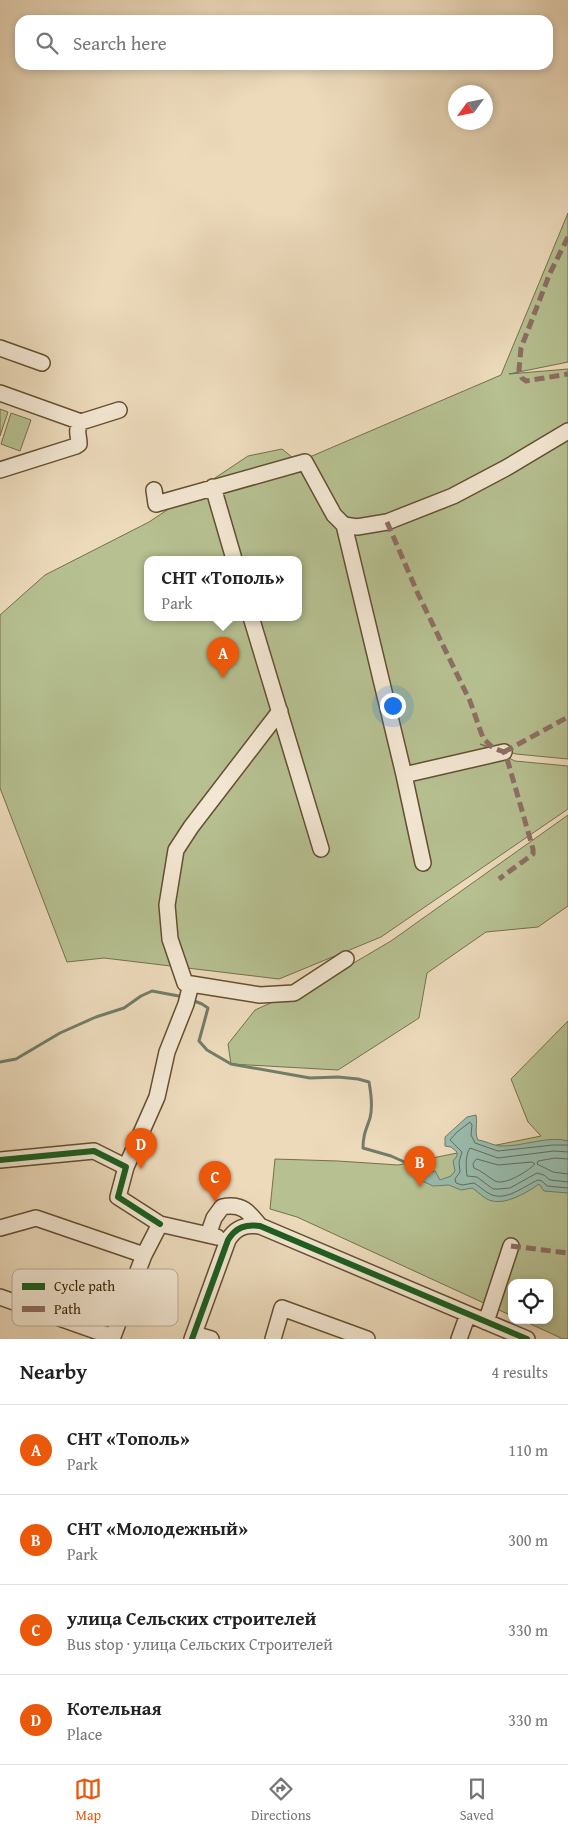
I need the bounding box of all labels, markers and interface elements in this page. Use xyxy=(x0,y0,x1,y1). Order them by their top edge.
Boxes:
search box xyxy=(15,15,553,70)
icon: search xyxy=(33,29,61,57)
text: Search here xyxy=(73,29,167,57)
north arrow xyxy=(448,85,493,130)
popup xyxy=(144,556,302,621)
text: СНТ «Тополь» xyxy=(162,563,284,591)
text: Park xyxy=(162,591,192,615)
pin: A xyxy=(207,637,239,678)
your location xyxy=(380,693,406,719)
pin: D xyxy=(125,1128,157,1169)
pin: B xyxy=(404,1146,436,1187)
pin: C xyxy=(199,1161,231,1202)
legend xyxy=(12,1269,178,1326)
text: Cycle path xyxy=(54,1276,115,1296)
map controls xyxy=(508,1279,553,1324)
button: locate xyxy=(508,1279,553,1324)
text: Path xyxy=(54,1299,81,1319)
text: Nearby xyxy=(20,1356,87,1387)
text: 4 results xyxy=(491,1360,548,1384)
text: СНТ «Тополь» xyxy=(67,1424,190,1452)
text: A xyxy=(31,1438,41,1462)
text: 110 m xyxy=(508,1438,548,1462)
text: Park xyxy=(67,1452,98,1476)
text: СНТ «Молодежный» xyxy=(67,1514,248,1542)
text: B xyxy=(31,1528,41,1552)
text: 300 m xyxy=(508,1528,548,1552)
text: Park xyxy=(67,1542,98,1566)
text: улица Сельских строителей xyxy=(67,1604,316,1632)
text: C xyxy=(31,1618,41,1642)
text: 330 m xyxy=(508,1618,548,1642)
text: Bus stop · улица Сельских Строителей xyxy=(67,1632,333,1656)
text: Котельная xyxy=(67,1694,162,1722)
text: D xyxy=(31,1708,41,1732)
text: 330 m xyxy=(508,1708,548,1732)
text: Place xyxy=(67,1722,102,1746)
tab: Map xyxy=(74,1775,102,1825)
tab: Directions xyxy=(251,1775,311,1825)
tab: Saved xyxy=(460,1775,494,1825)

